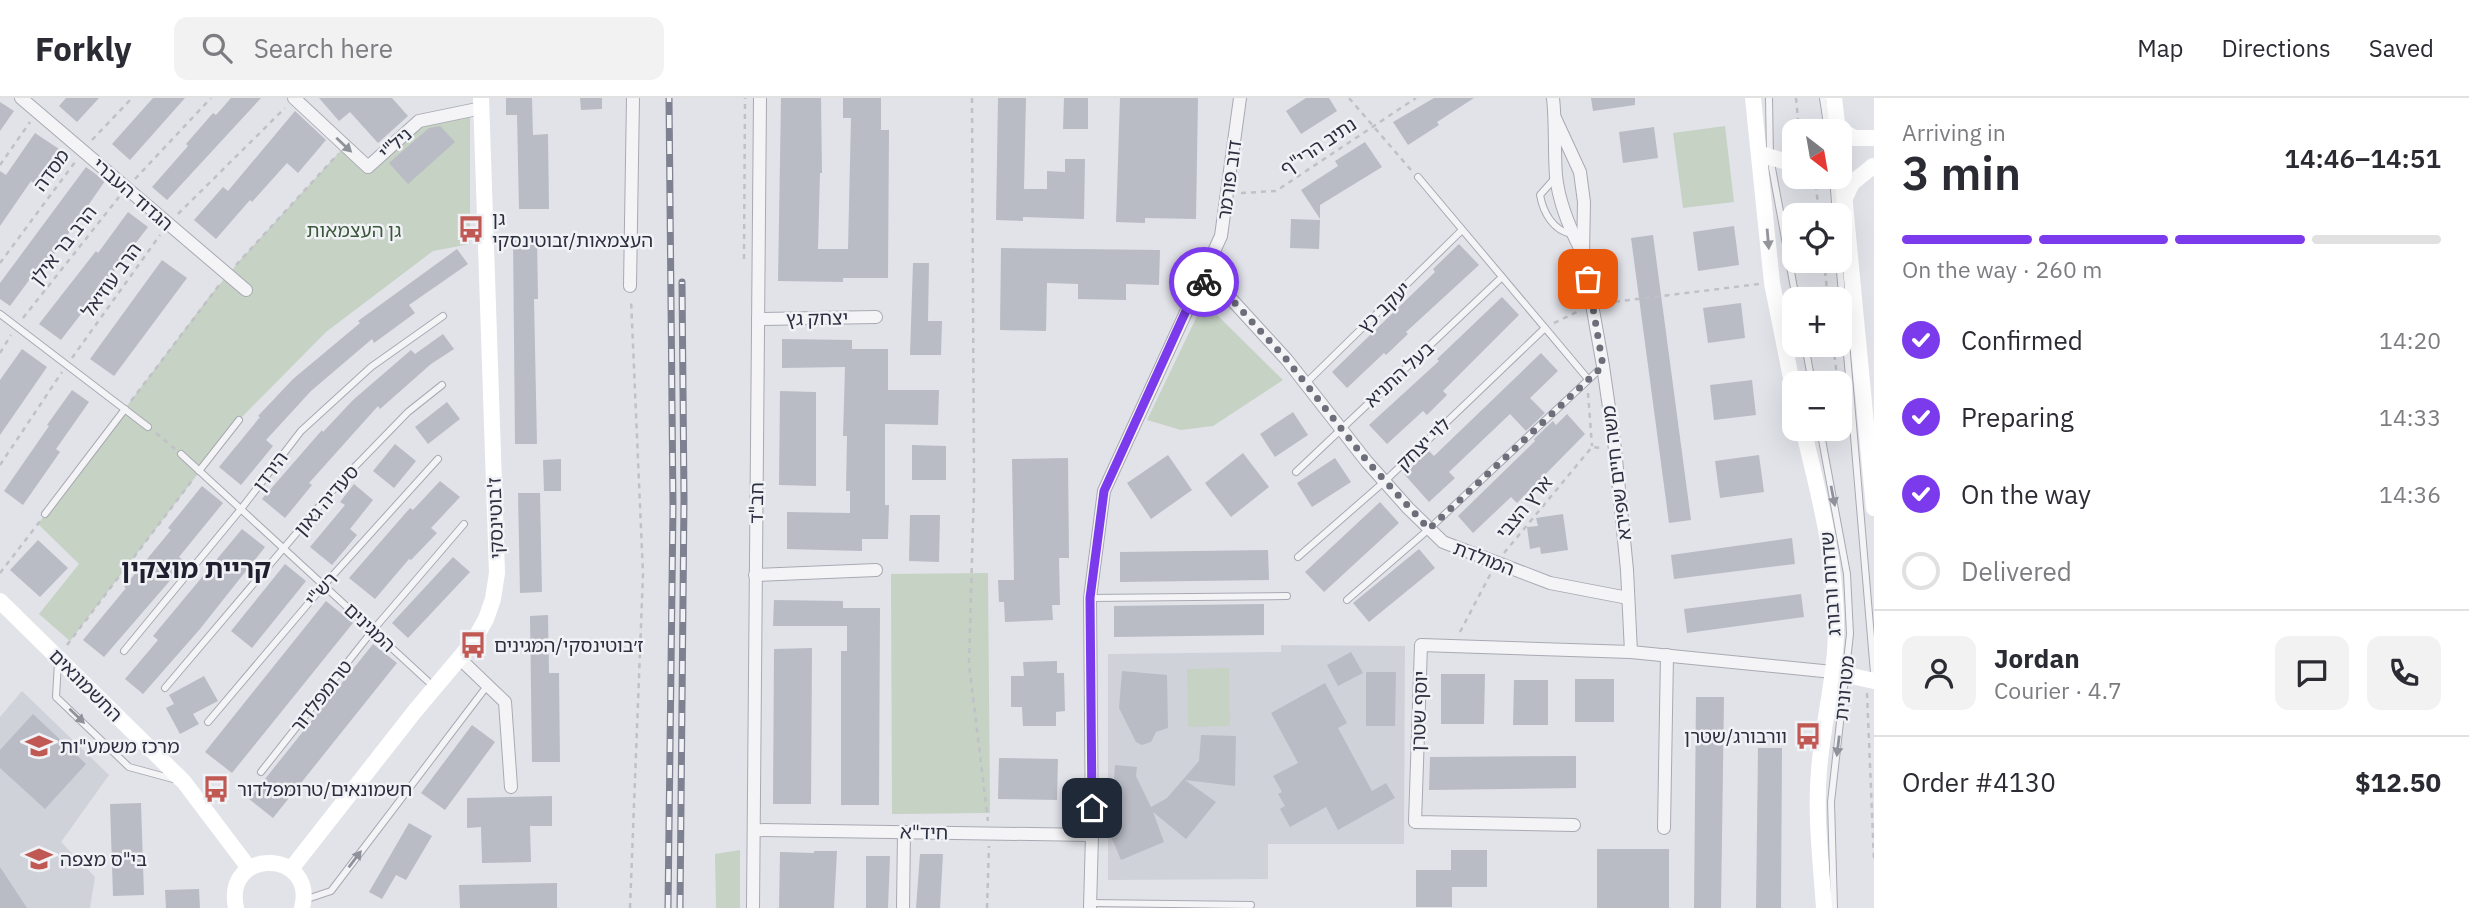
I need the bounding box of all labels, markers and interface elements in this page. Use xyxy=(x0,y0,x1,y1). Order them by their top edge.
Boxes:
search box xyxy=(174,17,664,80)
text: Forkly xyxy=(35,27,132,70)
icon: search xyxy=(198,29,236,67)
text: Search here xyxy=(254,31,393,65)
text: Map xyxy=(2137,32,2183,64)
text: Directions xyxy=(2221,32,2331,64)
text: Saved xyxy=(2369,32,2434,64)
street label: נתיב הרי"ף xyxy=(1275,112,1361,180)
text: Arriving in xyxy=(1902,117,2006,147)
north arrow xyxy=(1782,119,1852,189)
map controls xyxy=(1782,119,1852,441)
street label: ניל"י xyxy=(374,122,416,164)
one-way arrow xyxy=(335,136,352,152)
street label: דוב פורמר xyxy=(1212,138,1246,222)
text: 14:46–14:51 xyxy=(2284,141,2441,175)
text: 3 min xyxy=(1902,143,2021,203)
street label: מסדה xyxy=(28,144,74,196)
street label: הגדוד העברי xyxy=(88,152,178,236)
street label: הרב בר אילן xyxy=(24,200,102,290)
button: locate xyxy=(1782,203,1852,273)
place label: גן העצמאות/זבוטינסקי xyxy=(492,206,653,252)
bus stop icon: גן העצמאות/זבוטינסקי xyxy=(456,214,486,244)
park label: גן העצמאות xyxy=(307,218,401,242)
one-way arrow xyxy=(1763,228,1774,250)
street label: הרב עוזיאל xyxy=(76,238,146,322)
courier xyxy=(1169,247,1239,317)
pin xyxy=(1558,249,1618,309)
text: On the way · 260 m xyxy=(1902,254,2102,284)
icon: bag xyxy=(1569,260,1607,298)
icon: bike xyxy=(1185,263,1223,301)
street label: יעקב כץ xyxy=(1353,276,1415,338)
button: + xyxy=(1782,287,1852,357)
street label: יצחק גץ xyxy=(786,305,848,331)
icon: check xyxy=(1902,321,1940,359)
text: Confirmed xyxy=(1961,323,2083,357)
text: 14:20 xyxy=(2379,325,2441,355)
street label: בעל התניא xyxy=(1359,336,1439,412)
button: − xyxy=(1782,371,1852,441)
icon: check xyxy=(1902,398,1940,436)
text: Preparing xyxy=(1961,400,2074,434)
text: 14:33 xyxy=(2379,402,2441,432)
street label: משה חיים שפירא xyxy=(1596,404,1636,542)
street label: לוי יצחק xyxy=(1391,412,1455,476)
street label: הירדן xyxy=(247,446,293,496)
street label: סעדיה גאון xyxy=(289,459,363,541)
street label: ארץ הצבי xyxy=(1491,471,1557,543)
icon: check xyxy=(1902,475,1940,513)
street label: ז'בוטינסקי xyxy=(482,477,508,559)
text: On the way xyxy=(1961,477,2091,511)
text: 14:36 xyxy=(2379,479,2441,509)
street label: חב"ד xyxy=(744,482,768,524)
one-way arrow xyxy=(1827,485,1838,507)
street label: שדרות ורבורג xyxy=(1814,531,1846,637)
street label: המולדת xyxy=(1450,535,1518,581)
district label: קריית מוצקין xyxy=(121,551,271,585)
text: Delivered xyxy=(1961,554,2072,588)
street label: רש"י xyxy=(300,567,342,611)
street label: המגינים xyxy=(339,597,401,657)
bus stop icon: ז׳בוטינסקי/המגינים xyxy=(458,630,488,660)
place label: ז׳בוטינסקי/המגינים xyxy=(494,633,643,657)
button: person xyxy=(1902,636,1976,710)
button: chat xyxy=(2275,636,2349,710)
button: phone xyxy=(2367,636,2441,710)
text: Jordan xyxy=(1994,641,2080,675)
street label: החשמונאים xyxy=(44,643,128,727)
street label: מטרונית xyxy=(1829,654,1859,722)
street label: טרומפלדור xyxy=(285,655,357,737)
street label: יוסף שטרן xyxy=(1406,670,1432,752)
text: Courier · 4.7 xyxy=(1994,675,2122,705)
one-way arrow xyxy=(68,707,85,723)
bus stop icon: וורבורג/שטרן xyxy=(1793,721,1823,751)
place label: וורבורג/שטרן xyxy=(1684,724,1787,748)
school or university icon: מרכז משמע"ות xyxy=(24,731,54,761)
place label: מרכז משמע"ות xyxy=(60,734,180,758)
one-way arrow xyxy=(1832,735,1843,757)
text: Order #4130 xyxy=(1902,765,2056,799)
text: $12.50 xyxy=(2355,765,2441,799)
bus stop icon: חשמונאים/טרומפלדור xyxy=(201,774,231,804)
place label: חשמונאים/טרומפלדור xyxy=(237,777,412,801)
pin xyxy=(1062,778,1122,838)
icon: home xyxy=(1073,789,1111,827)
street label: חיד"א xyxy=(900,820,948,844)
school or university icon: בי"ס מצפה xyxy=(24,844,54,874)
place label: בי"ס מצפה xyxy=(60,847,147,871)
one-way arrow xyxy=(348,851,363,869)

